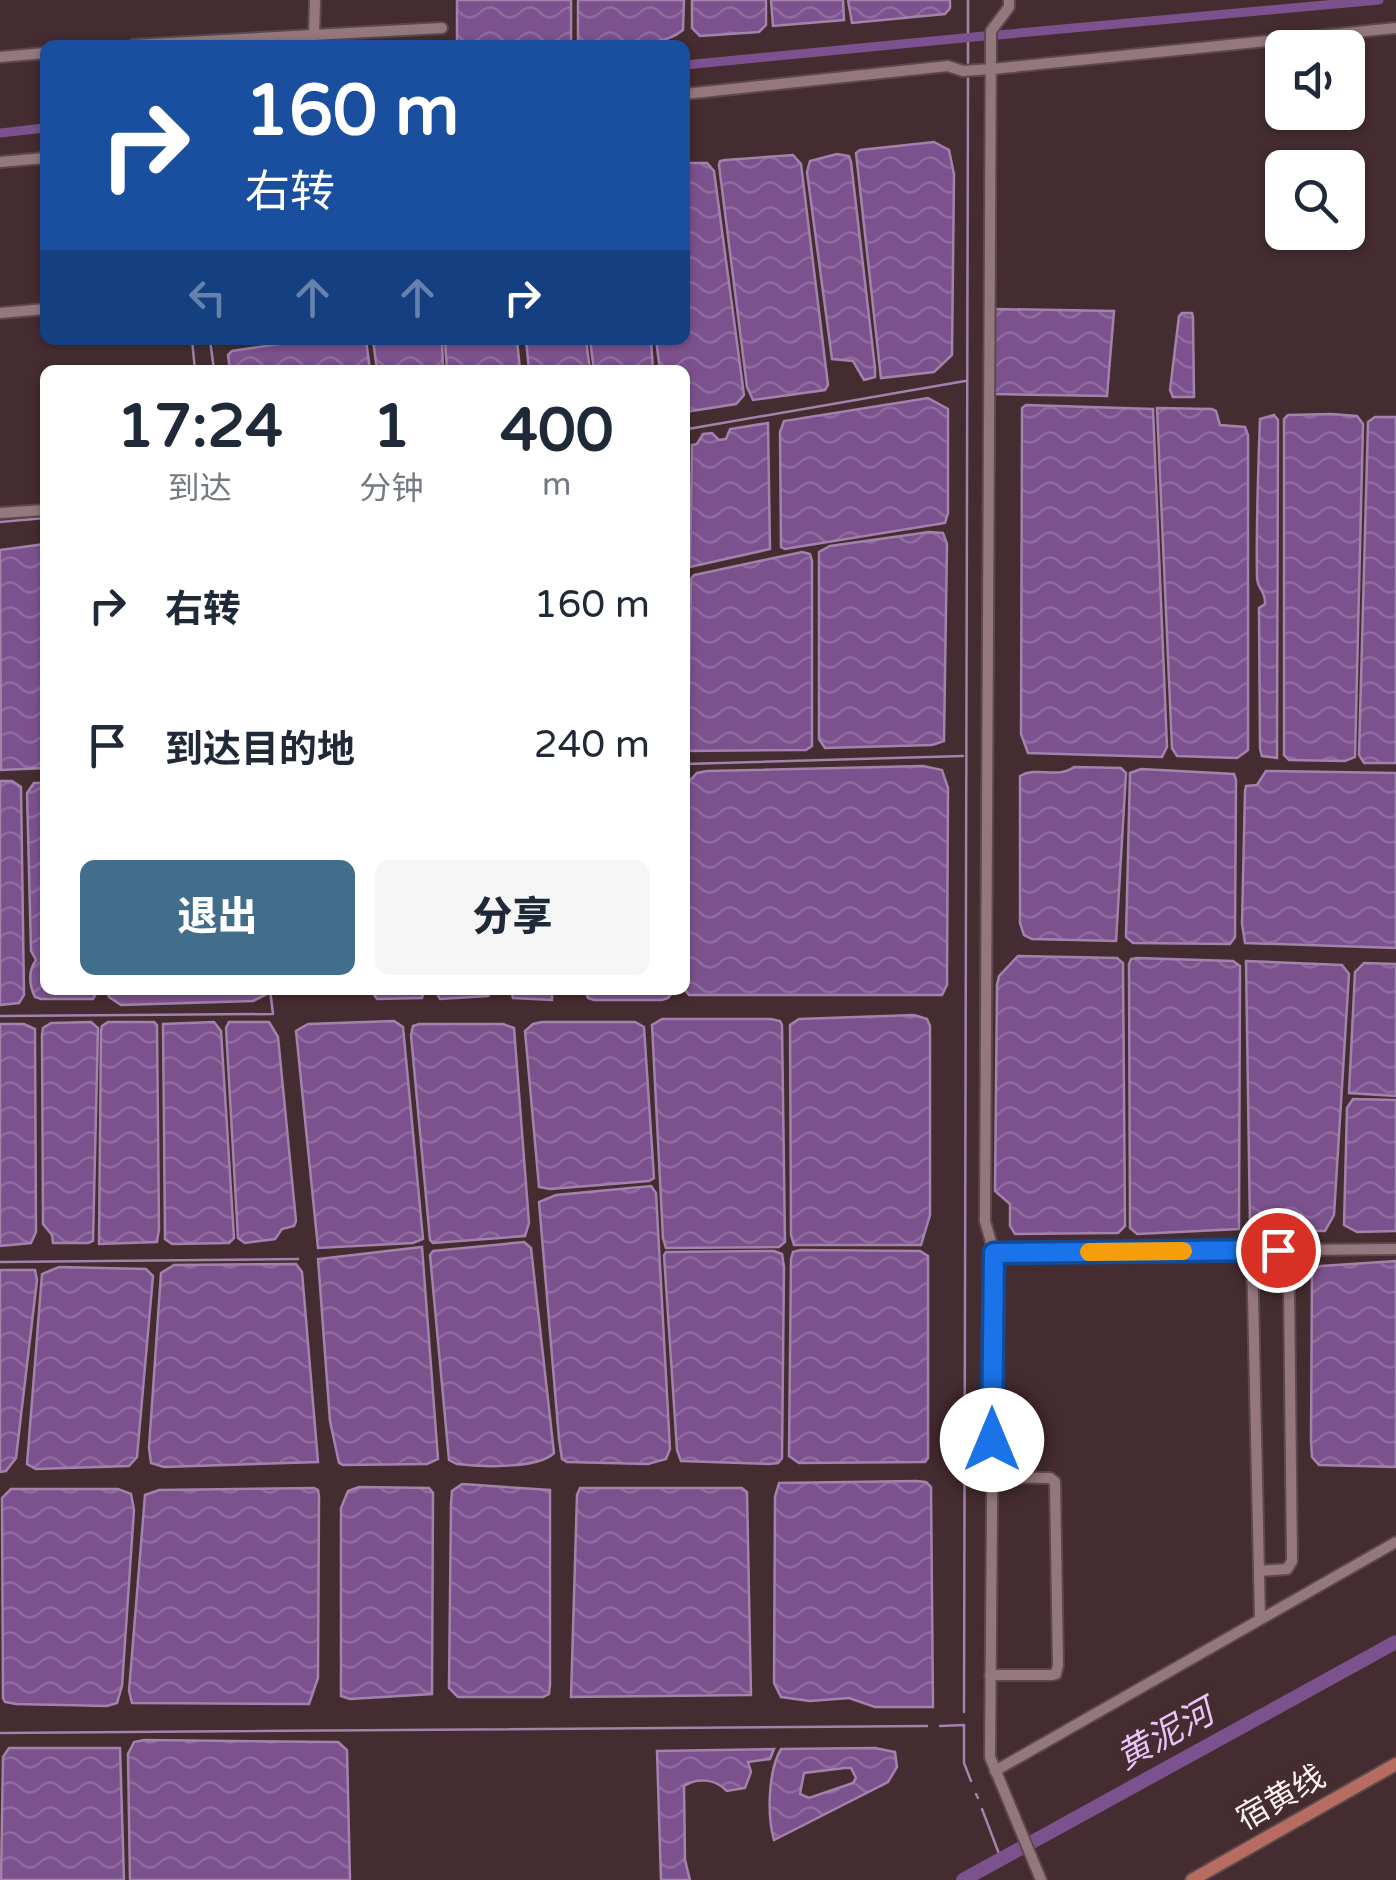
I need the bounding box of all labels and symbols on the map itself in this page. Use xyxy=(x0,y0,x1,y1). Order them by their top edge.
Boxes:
pin xyxy=(1236,1208,1321,1293)
position arrow xyxy=(940,1388,1044,1492)
water label: 黄泥河 xyxy=(1109,1688,1226,1779)
street label: 宿黄线 xyxy=(1230,1758,1332,1838)

